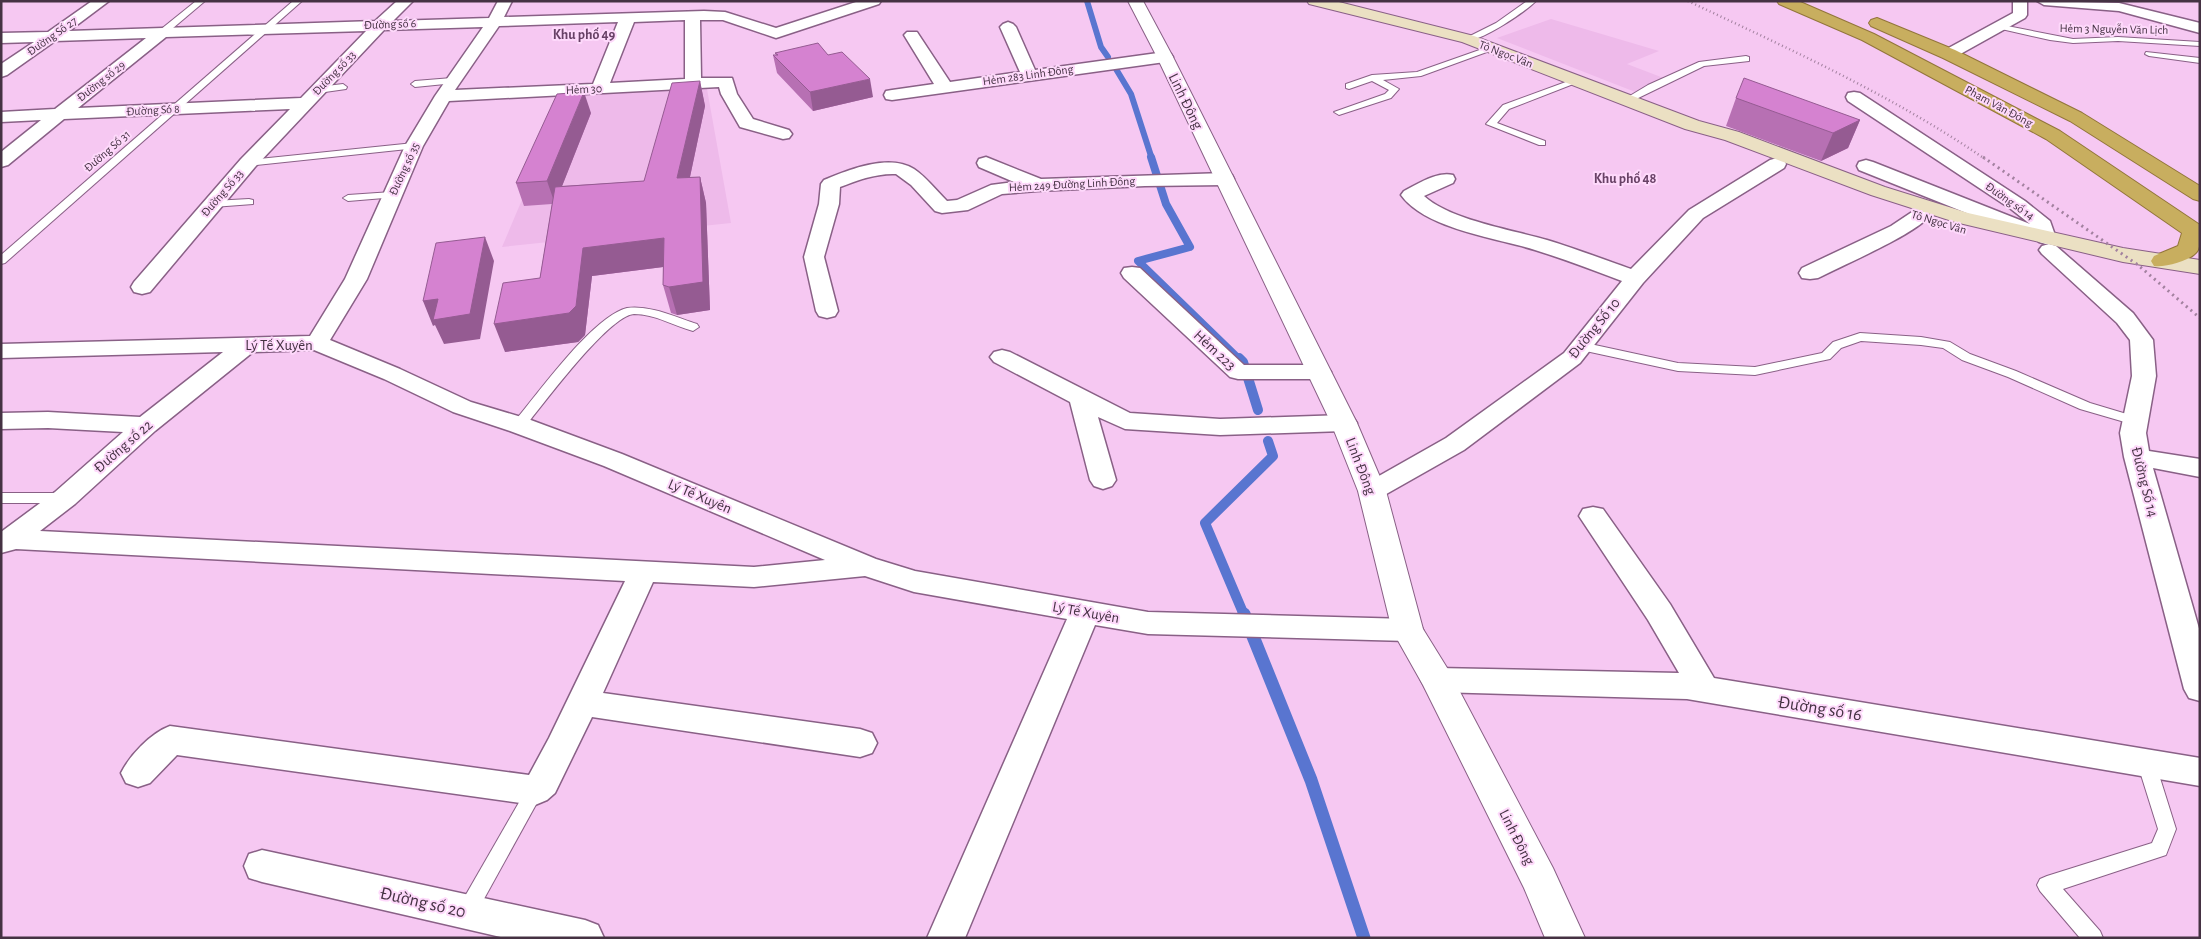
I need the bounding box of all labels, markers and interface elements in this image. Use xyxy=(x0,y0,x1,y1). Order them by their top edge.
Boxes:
street label: Đường Số 27 xyxy=(25,14,79,58)
street label: Đường số 6 xyxy=(364,17,417,31)
street label: Hẻm 3 Nguyễn Văn Lịch xyxy=(2059,21,2169,37)
district label: Khu phố 49 xyxy=(553,27,616,42)
street label: Tô Ngọc Vân xyxy=(1477,38,1535,70)
street label: Đường số 33 xyxy=(310,48,358,98)
street label: Đường số 29 xyxy=(75,58,128,104)
street label: Hẻm 283 Linh Đông xyxy=(982,63,1074,87)
street label: Linh Đông xyxy=(1166,71,1206,132)
street label: Hẻm 30 xyxy=(566,82,602,96)
street label: Phạm Văn Đồng xyxy=(1963,83,2035,129)
street label: Đường Só 8 xyxy=(126,103,180,117)
street label: Đường Số 31 xyxy=(82,128,132,174)
street label: Đường số 35 xyxy=(387,141,421,197)
street label: Đường Số 33 xyxy=(199,167,245,219)
district label: Khu phố 48 xyxy=(1594,171,1656,186)
street label: Hẻm 249 Đường Linh Đông xyxy=(1009,175,1136,193)
street label: Đường số 14 xyxy=(1983,180,2037,222)
street label: Tô Ngọc Vân xyxy=(1910,208,1968,236)
street label: Đường Số 10 xyxy=(1566,295,1623,361)
street label: Hẻm 223 xyxy=(1191,327,1238,373)
street label: Lý Tế Xuyên xyxy=(245,338,313,353)
street label: Đường số 22 xyxy=(91,417,156,476)
street label: Linh Đông xyxy=(1343,435,1379,498)
street label: Đường Số 14 xyxy=(2129,445,2160,519)
street label: Lý Tế Xuyên xyxy=(666,476,734,517)
street label: Lý Tế Xuyên xyxy=(1051,599,1121,626)
street label: Đường số 16 xyxy=(1777,692,1863,724)
street label: Linh Đông xyxy=(1496,807,1537,868)
street label: Đường số 20 xyxy=(378,883,468,922)

